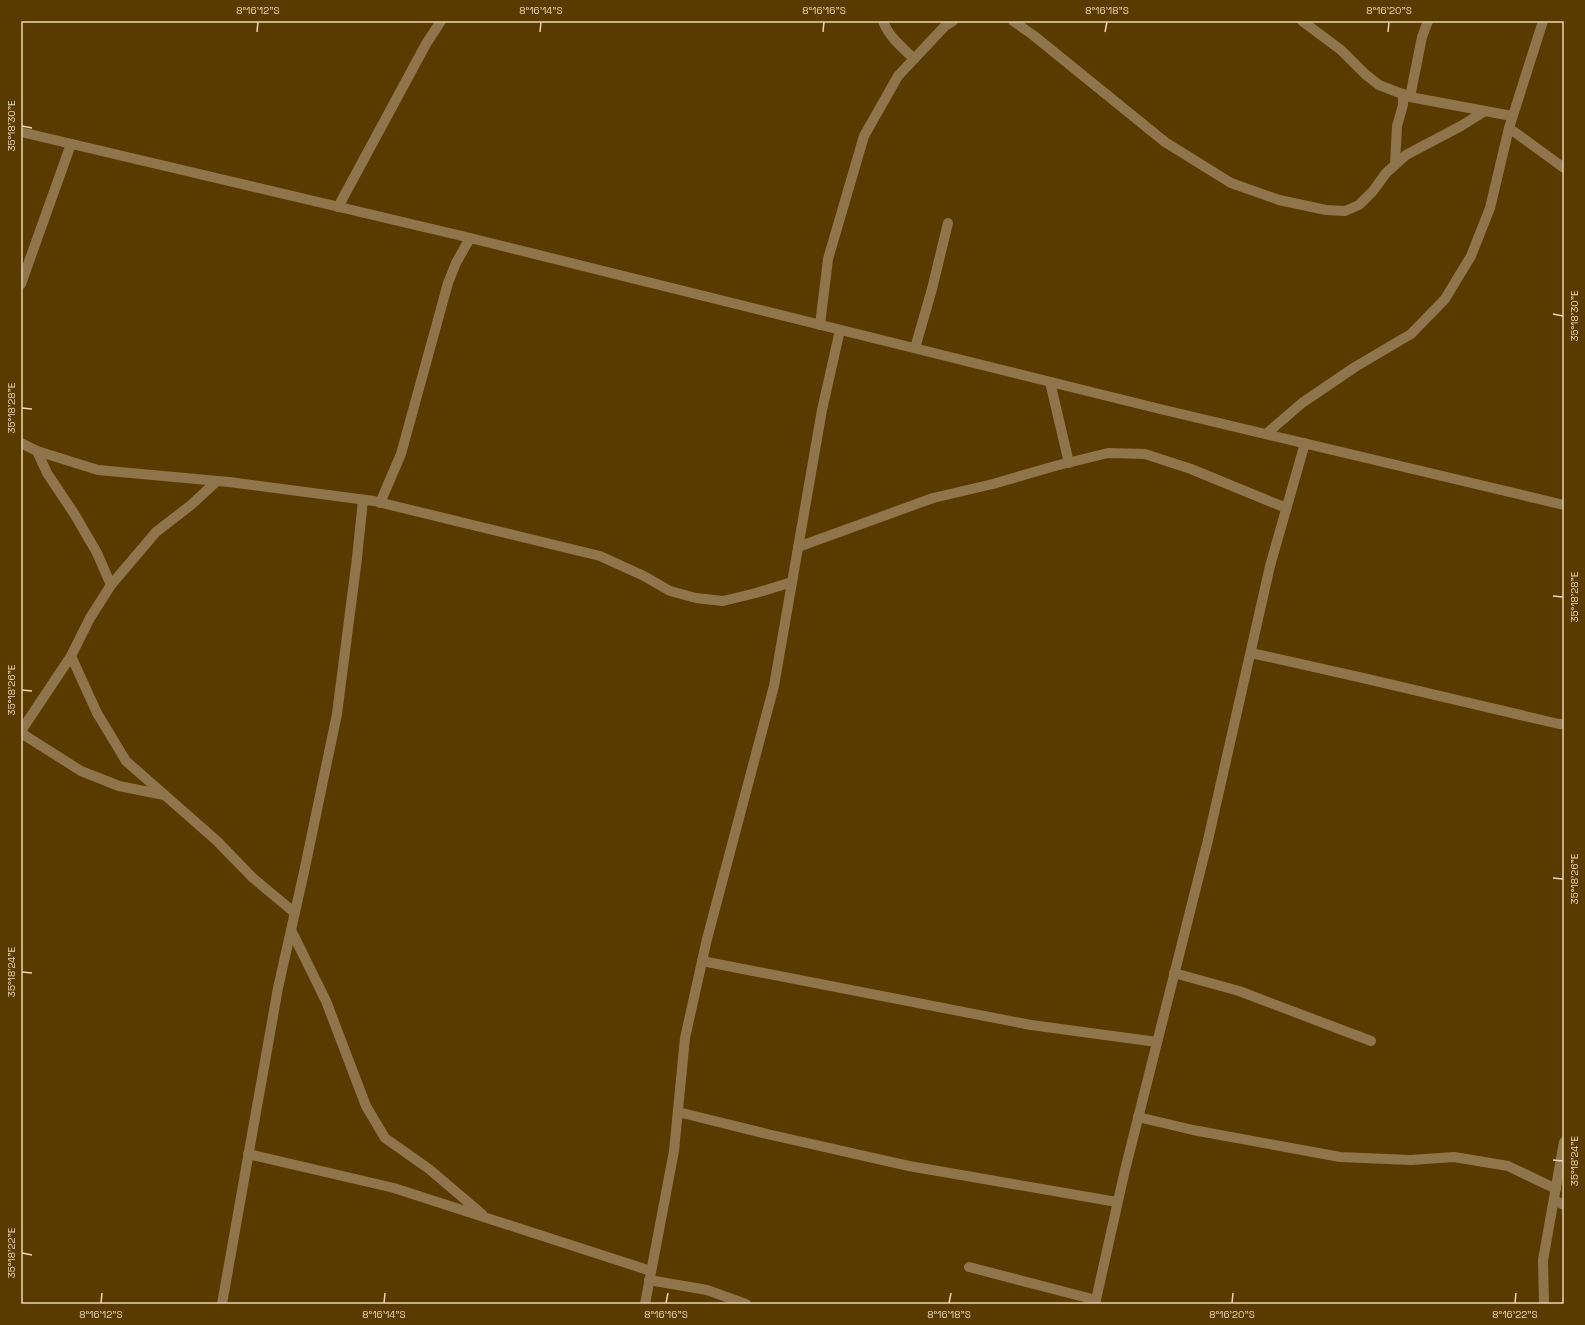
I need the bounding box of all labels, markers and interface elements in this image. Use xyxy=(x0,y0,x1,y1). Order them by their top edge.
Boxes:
text: 8°16'12"S xyxy=(236,4,280,17)
text: 8°16'14"S xyxy=(519,4,563,17)
text: 8°16'16"S xyxy=(802,4,846,17)
text: 8°16'18"S xyxy=(1085,4,1129,17)
text: 8°16'20"S xyxy=(1366,4,1412,17)
text: 35°18'30"E xyxy=(5,100,18,152)
text: 35°18'30"E xyxy=(1568,290,1581,342)
text: 35°18'28"E xyxy=(5,382,18,433)
text: 35°18'28"E xyxy=(1568,571,1581,622)
text: 35°18'26"E xyxy=(5,664,18,715)
text: 35°18'26"E xyxy=(1568,853,1581,904)
text: 35°18'24"E xyxy=(5,947,18,997)
text: 35°18'24"E xyxy=(1568,1136,1581,1186)
text: 35°18'22"E xyxy=(5,1227,18,1278)
text: 8°16'12"S xyxy=(79,1308,123,1321)
text: 8°16'14"S xyxy=(362,1308,406,1321)
text: 8°16'16"S xyxy=(644,1308,688,1321)
text: 8°16'18"S xyxy=(927,1308,971,1321)
text: 8°16'20"S xyxy=(1209,1308,1255,1321)
text: 8°16'22"S xyxy=(1492,1308,1538,1321)

